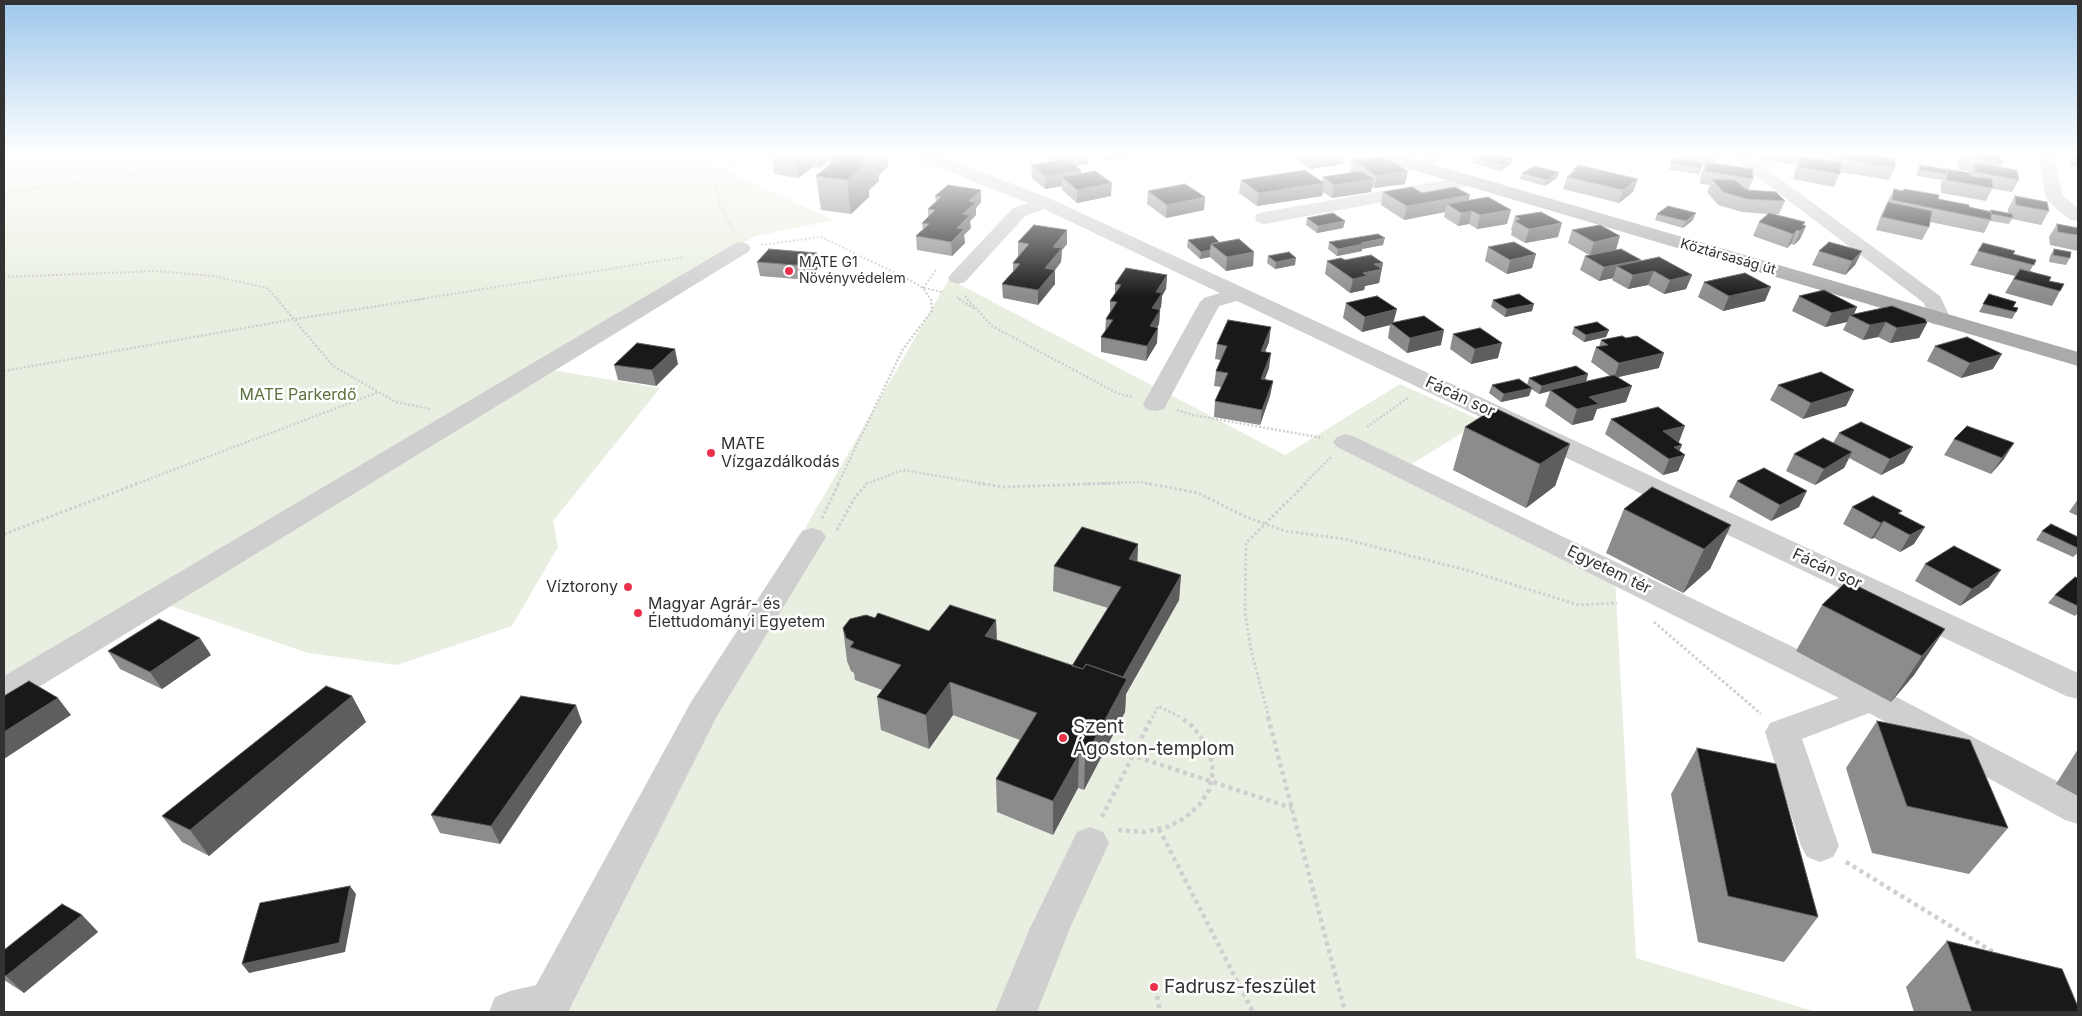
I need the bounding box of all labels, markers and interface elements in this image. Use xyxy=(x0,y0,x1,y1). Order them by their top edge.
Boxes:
street label: Köztársaság út xyxy=(1678,235,1778,279)
place label: MATE G1 Növényvédelem xyxy=(799,255,906,288)
marker: MATE G1 Növényvédelem xyxy=(783,265,795,277)
street label: Fácán sor xyxy=(1422,373,1498,421)
park label: MATE Parkerdő xyxy=(240,385,356,405)
place label: MATE Vízgazdálkodás xyxy=(721,434,840,472)
marker: MATE Vízgazdálkodás xyxy=(705,447,717,459)
street label: Egyetem tér xyxy=(1564,541,1654,599)
street label: Fácán sor xyxy=(1789,545,1865,593)
place label: Víztorony xyxy=(546,577,618,597)
marker: Víztorony xyxy=(622,581,634,593)
place label: Magyar Agrár- és Élettudományi Egyetem xyxy=(648,594,825,632)
marker: Magyar Agrár- és Élettudományi Egyetem xyxy=(632,607,644,619)
place label: Szent Ágoston-templom xyxy=(1073,716,1235,760)
marker: Szent Ágoston-templom xyxy=(1057,732,1069,744)
place label: Fadrusz-feszület xyxy=(1164,976,1316,998)
marker: Fadrusz-feszület xyxy=(1148,981,1160,993)

